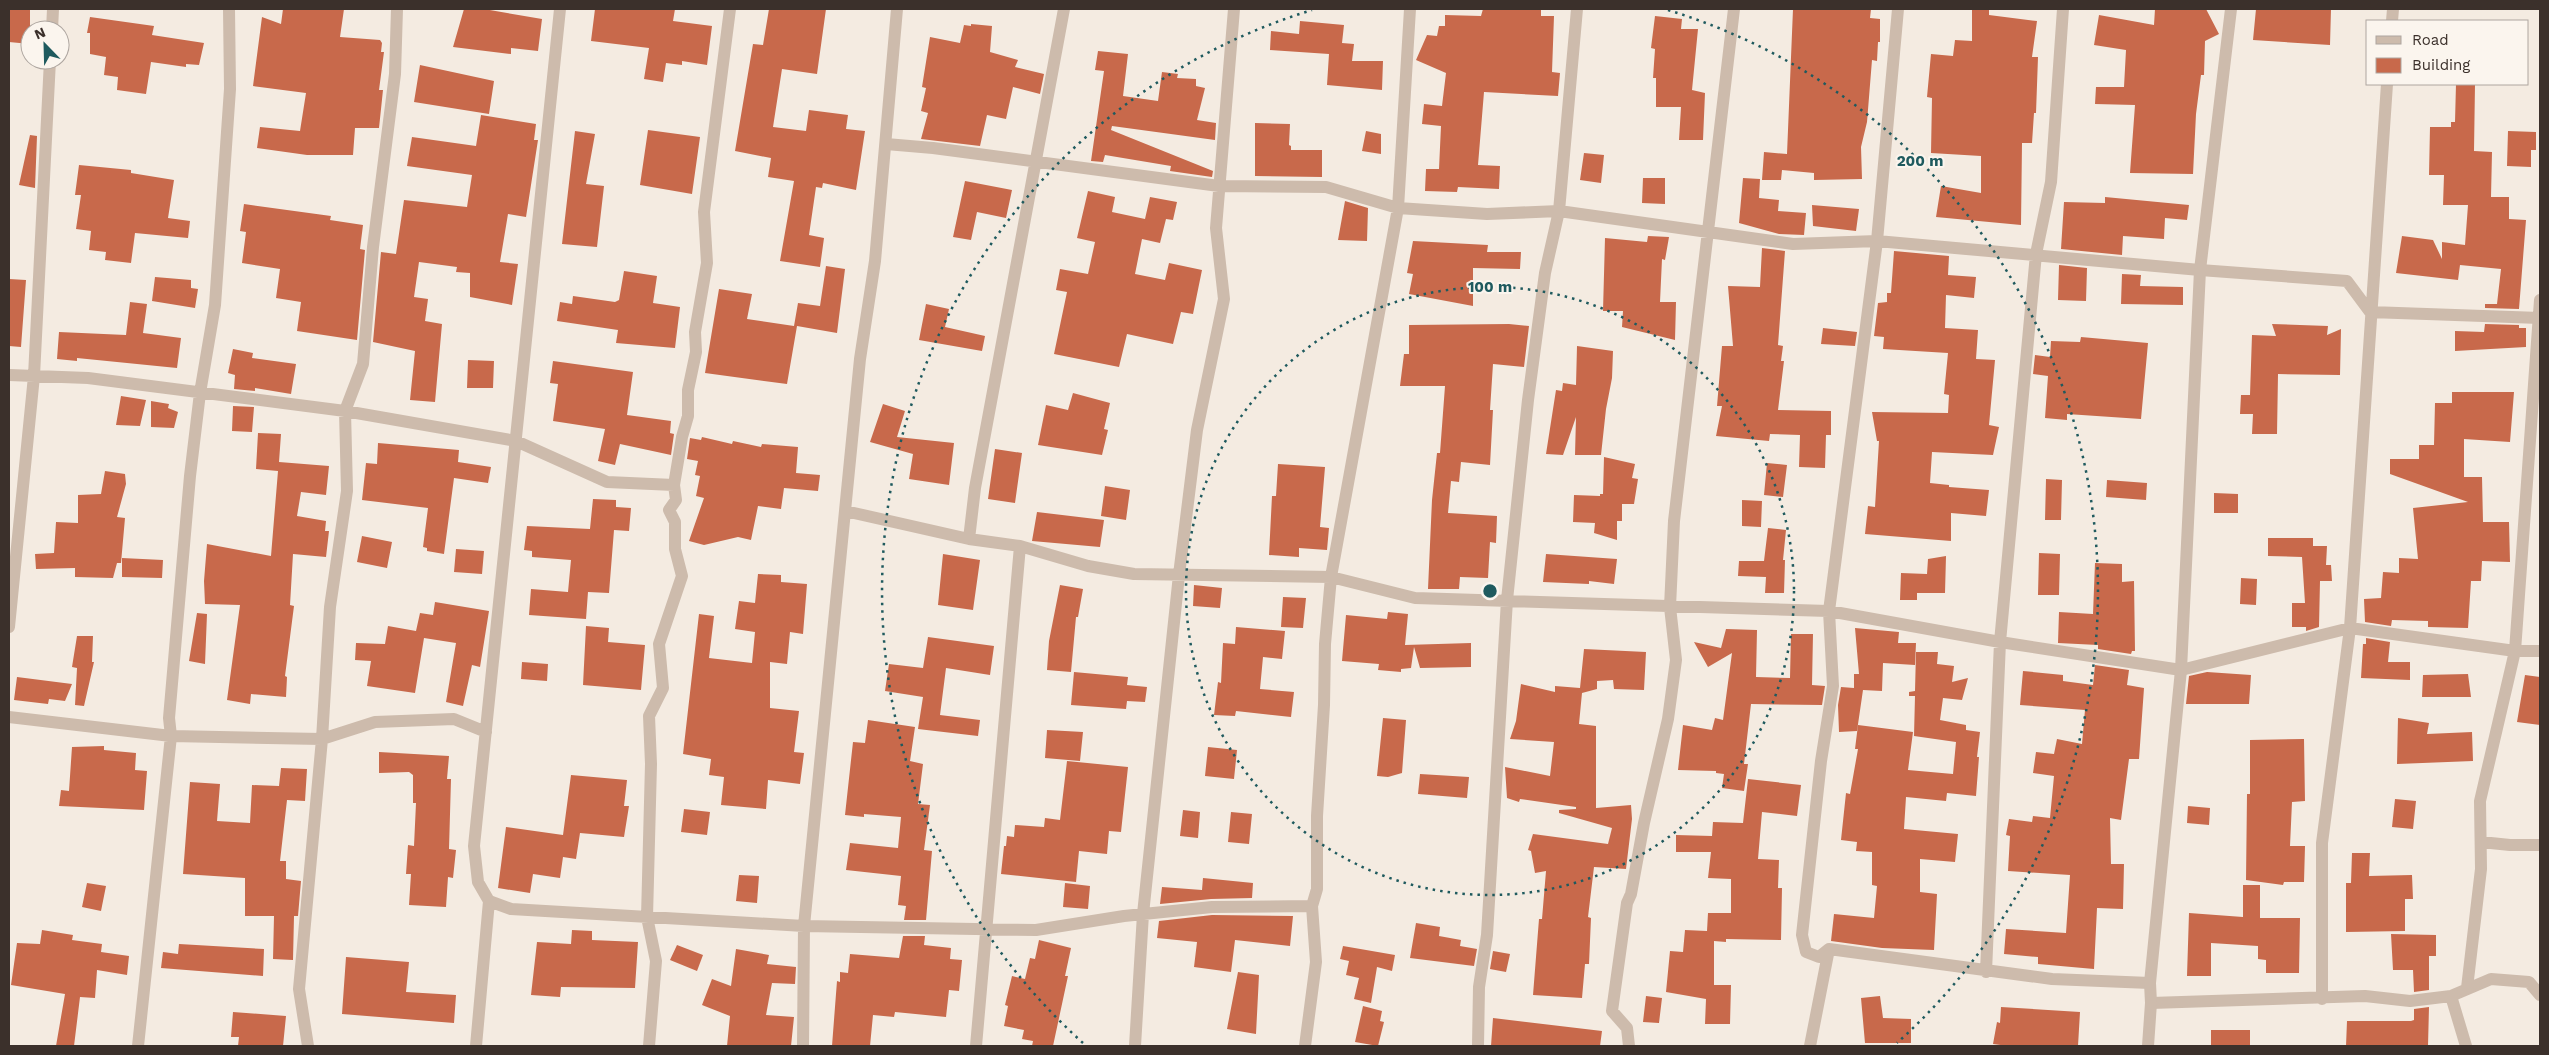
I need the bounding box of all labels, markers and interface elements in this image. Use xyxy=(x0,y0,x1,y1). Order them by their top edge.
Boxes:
north arrow xyxy=(20,20,70,70)
legend xyxy=(2366,20,2529,85)
text: N xyxy=(32,24,48,42)
text: Road xyxy=(2412,31,2449,49)
text: Building xyxy=(2412,56,2470,74)
text: 200 m xyxy=(1897,152,1943,170)
text: 100 m xyxy=(1468,278,1512,296)
centre of rings xyxy=(1481,582,1499,600)

